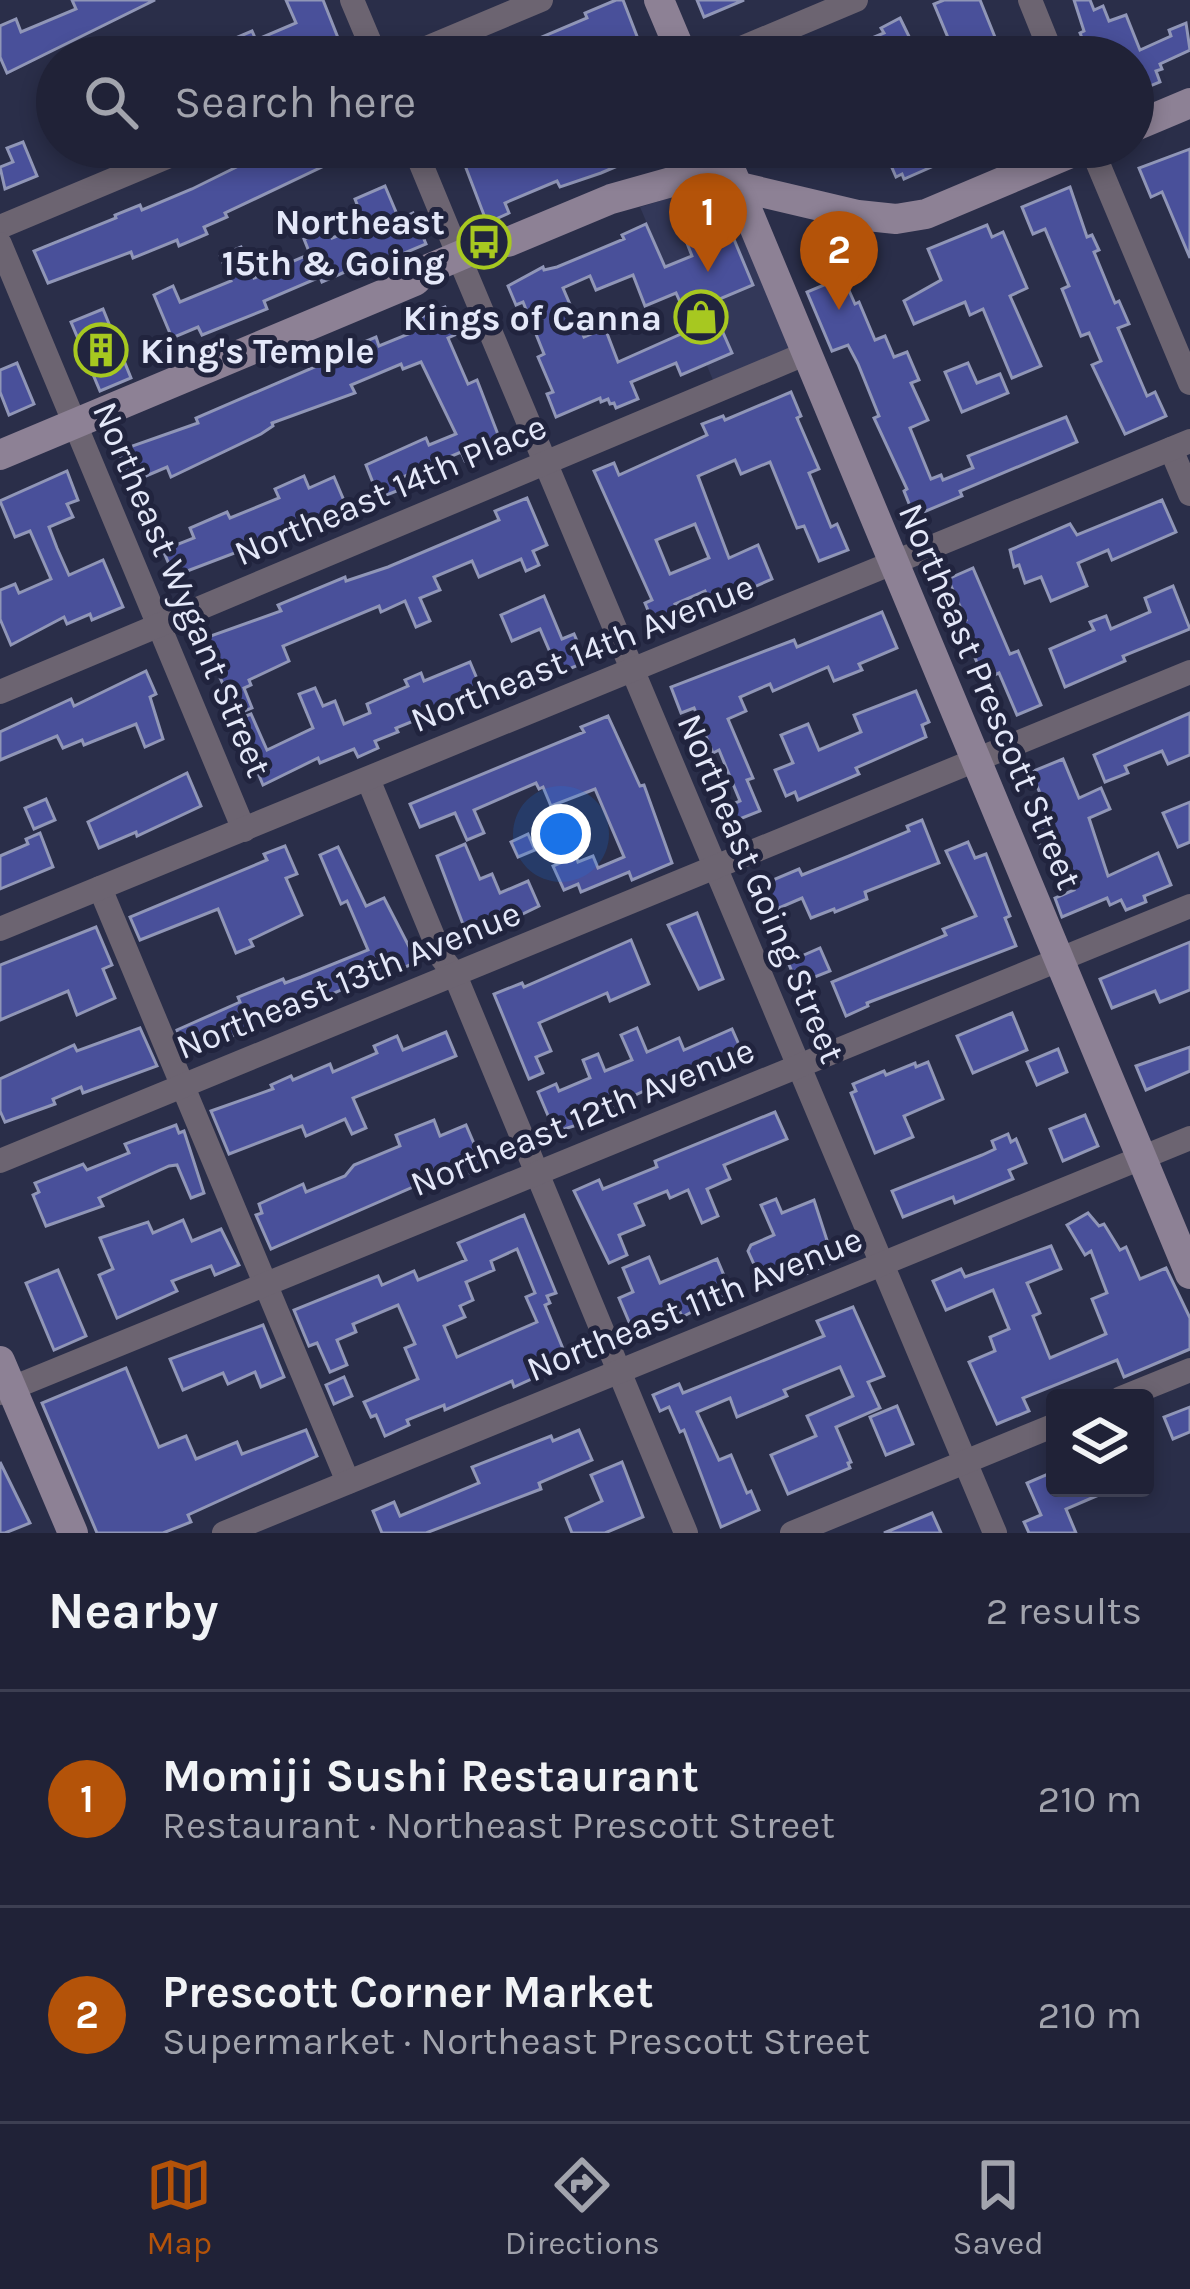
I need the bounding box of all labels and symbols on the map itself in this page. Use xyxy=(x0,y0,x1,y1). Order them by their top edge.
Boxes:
pin: 1 xyxy=(669,173,747,272)
place label: Northeast 15th & Going xyxy=(222,201,445,285)
pin: 2 xyxy=(800,211,878,310)
bus stop icon: Northeast 15th & Going xyxy=(456,214,512,270)
shop icon: Kings of Canna xyxy=(673,289,729,345)
place label: Kings of Canna xyxy=(403,297,662,340)
building icon: King's Temple xyxy=(73,322,129,378)
place label: King's Temple xyxy=(140,330,375,373)
street label: Northeast Wygant Street xyxy=(84,396,280,783)
street label: Northeast 14th Place xyxy=(228,405,553,575)
street label: Northeast Prescott Street xyxy=(890,497,1090,896)
street label: Northeast 14th Avenue xyxy=(405,565,760,741)
street label: Northeast Going Street xyxy=(669,708,854,1069)
your location xyxy=(531,804,591,864)
street label: Northeast 13th Avenue xyxy=(170,892,527,1068)
street label: Northeast 12th Avenue xyxy=(404,1029,760,1205)
street label: Northeast 11th Avenue xyxy=(521,1217,868,1390)

